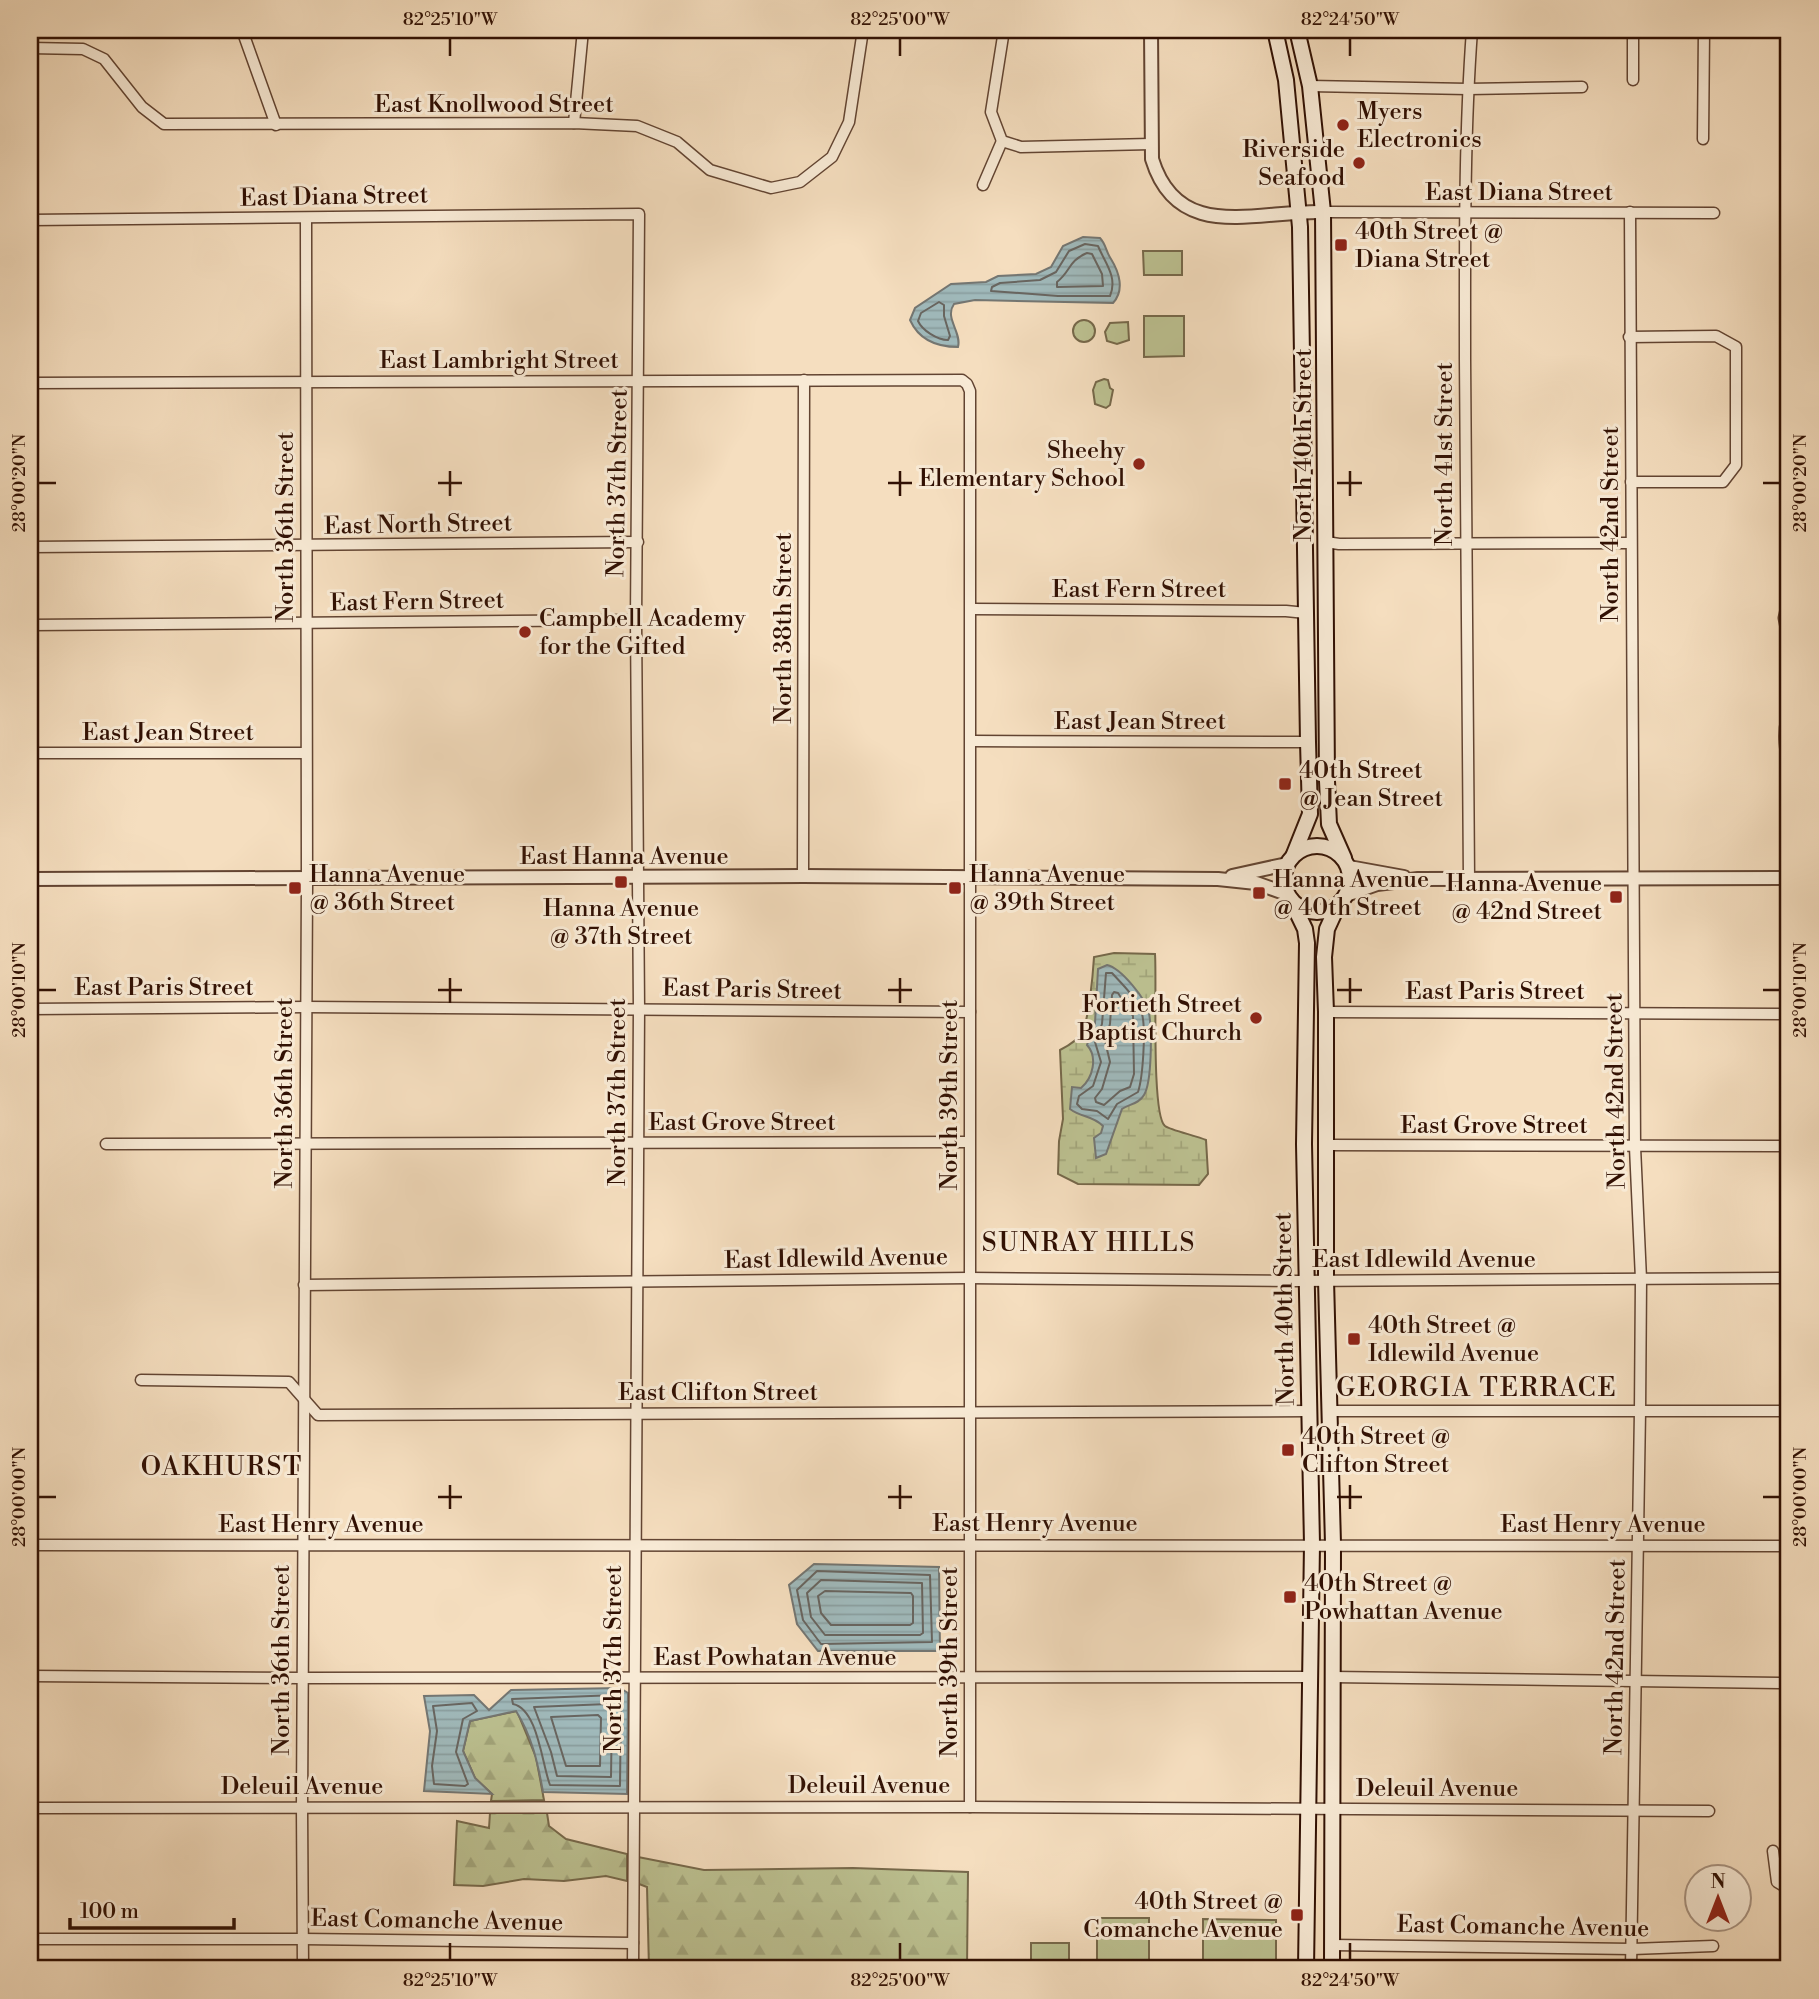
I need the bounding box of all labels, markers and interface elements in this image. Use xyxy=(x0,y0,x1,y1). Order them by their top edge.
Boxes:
text: 82°25'10"W xyxy=(403,8,498,31)
text: 82°25'00"W xyxy=(850,8,950,31)
text: 82°24'50"W xyxy=(1301,8,1400,31)
street label: East Knollwood Street xyxy=(374,90,614,120)
place label: Myers Electronics xyxy=(1357,97,1482,155)
marker: Myers Electronics xyxy=(1335,117,1351,133)
place label: Riverside Seafood xyxy=(1242,135,1345,193)
marker: Riverside Seafood xyxy=(1351,155,1367,171)
street label: East Diana Street xyxy=(1425,178,1614,208)
street label: East Diana Street xyxy=(240,180,429,214)
place label: 40th Street @ Diana Street xyxy=(1355,217,1503,275)
marker: 40th Street @ Diana Street xyxy=(1333,237,1349,253)
street label: East Lambright Street xyxy=(379,346,619,376)
street label: North 40th Street xyxy=(1289,348,1319,542)
street label: North 41st Street xyxy=(1430,361,1460,546)
street label: North 37th Street xyxy=(601,388,635,577)
street label: North 42nd Street xyxy=(1596,425,1626,622)
street label: North 36th Street xyxy=(271,431,301,623)
text: 28°00'20"N xyxy=(8,433,31,532)
text: 28°00'20"N xyxy=(1789,433,1812,532)
place label: Sheehy Elementary School xyxy=(919,436,1125,494)
marker: Sheehy Elementary School xyxy=(1131,456,1147,472)
street label: East North Street xyxy=(324,508,513,542)
street label: North 38th Street xyxy=(769,532,799,724)
street label: East Fern Street xyxy=(1052,575,1227,605)
street label: East Fern Street xyxy=(330,585,505,619)
place label: Campbell Academy for the Gifted xyxy=(539,604,746,662)
marker: Campbell Academy for the Gifted xyxy=(517,624,533,640)
street label: East Jean Street xyxy=(1054,707,1226,737)
street label: East Jean Street xyxy=(82,718,254,748)
place label: 40th Street @ Jean Street xyxy=(1299,756,1443,814)
marker: 40th Street @ Jean Street xyxy=(1277,776,1293,792)
street label: East Hanna Avenue xyxy=(519,842,729,872)
place label: Hanna Avenue @ 36th Street xyxy=(309,860,465,918)
place label: Hanna Avenue @ 39th Street xyxy=(969,860,1125,918)
place label: Hanna Avenue @ 40th Street xyxy=(1273,865,1429,923)
place label: Hanna Avenue @ 42nd Street xyxy=(1446,869,1602,927)
marker: Hanna Avenue @ 37th Street xyxy=(613,874,629,890)
marker: Hanna Avenue @ 36th Street xyxy=(287,880,303,896)
marker: Hanna Avenue @ 39th Street xyxy=(947,880,963,896)
marker: Hanna Avenue @ 40th Street xyxy=(1251,885,1267,901)
marker: Hanna Avenue @ 42nd Street xyxy=(1608,889,1624,905)
place label: Hanna Avenue @ 37th Street xyxy=(543,894,699,952)
text: 28°00'10"N xyxy=(8,942,31,1038)
text: 28°00'10"N xyxy=(1789,942,1812,1038)
street label: East Paris Street xyxy=(74,973,254,1003)
street label: East Paris Street xyxy=(662,973,843,1007)
street label: East Paris Street xyxy=(1405,977,1585,1007)
place label: Fortieth Street Baptist Church xyxy=(1077,990,1243,1048)
street label: North 42nd Street xyxy=(1599,992,1633,1189)
street label: North 36th Street xyxy=(270,997,300,1189)
street label: North 37th Street xyxy=(603,997,633,1186)
street label: North 39th Street xyxy=(935,999,965,1191)
marker: Fortieth Street Baptist Church xyxy=(1248,1010,1264,1026)
street label: East Grove Street xyxy=(648,1108,836,1138)
street label: East Grove Street xyxy=(1400,1111,1588,1141)
street label: North 40th Street xyxy=(1268,1211,1302,1406)
district label: SUNRAY HILLS xyxy=(982,1227,1196,1259)
street label: East Idlewild Avenue xyxy=(724,1242,948,1276)
street label: East Idlewild Avenue xyxy=(1312,1245,1536,1275)
place label: 40th Street @ Idlewild Avenue xyxy=(1368,1311,1539,1369)
marker: 40th Street @ Idlewild Avenue xyxy=(1346,1331,1362,1347)
district label: GEORGIA TERRACE xyxy=(1336,1372,1618,1404)
street label: East Clifton Street xyxy=(618,1378,819,1408)
place label: 40th Street @ Clifton Street xyxy=(1302,1422,1450,1480)
marker: 40th Street @ Clifton Street xyxy=(1280,1442,1296,1458)
text: 28°00'00"N xyxy=(8,1446,31,1547)
text: 28°00'00"N xyxy=(1789,1446,1812,1547)
district label: OAKHURST xyxy=(141,1451,303,1483)
street label: East Henry Avenue xyxy=(932,1509,1138,1539)
street label: East Henry Avenue xyxy=(218,1510,424,1540)
street label: East Henry Avenue xyxy=(1500,1510,1706,1540)
street label: North 42nd Street xyxy=(1599,1558,1633,1755)
street label: North 36th Street xyxy=(267,1564,297,1756)
street label: North 37th Street xyxy=(599,1564,629,1753)
street label: North 39th Street xyxy=(935,1566,965,1758)
place label: 40th Street @ Powhattan Avenue xyxy=(1304,1569,1503,1627)
marker: 40th Street @ Powhattan Avenue xyxy=(1282,1589,1298,1605)
street label: East Powhatan Avenue xyxy=(653,1643,897,1673)
street label: Deleuil Avenue xyxy=(788,1771,950,1801)
street label: Deleuil Avenue xyxy=(221,1772,383,1802)
street label: Deleuil Avenue xyxy=(1356,1774,1518,1804)
north arrow xyxy=(1682,1862,1752,1932)
text: N xyxy=(1710,1870,1726,1894)
scale bar xyxy=(70,1887,234,1931)
place label: 40th Street @ Comanche Avenue xyxy=(1083,1887,1283,1945)
text: 100 m xyxy=(80,1899,139,1925)
street label: East Comanche Avenue xyxy=(310,1904,564,1938)
marker: 40th Street @ Comanche Avenue xyxy=(1289,1907,1305,1923)
street label: East Comanche Avenue xyxy=(1396,1910,1650,1944)
text: 82°25'10"W xyxy=(403,1969,498,1992)
text: 82°25'00"W xyxy=(850,1969,950,1992)
text: 82°24'50"W xyxy=(1301,1969,1400,1992)

